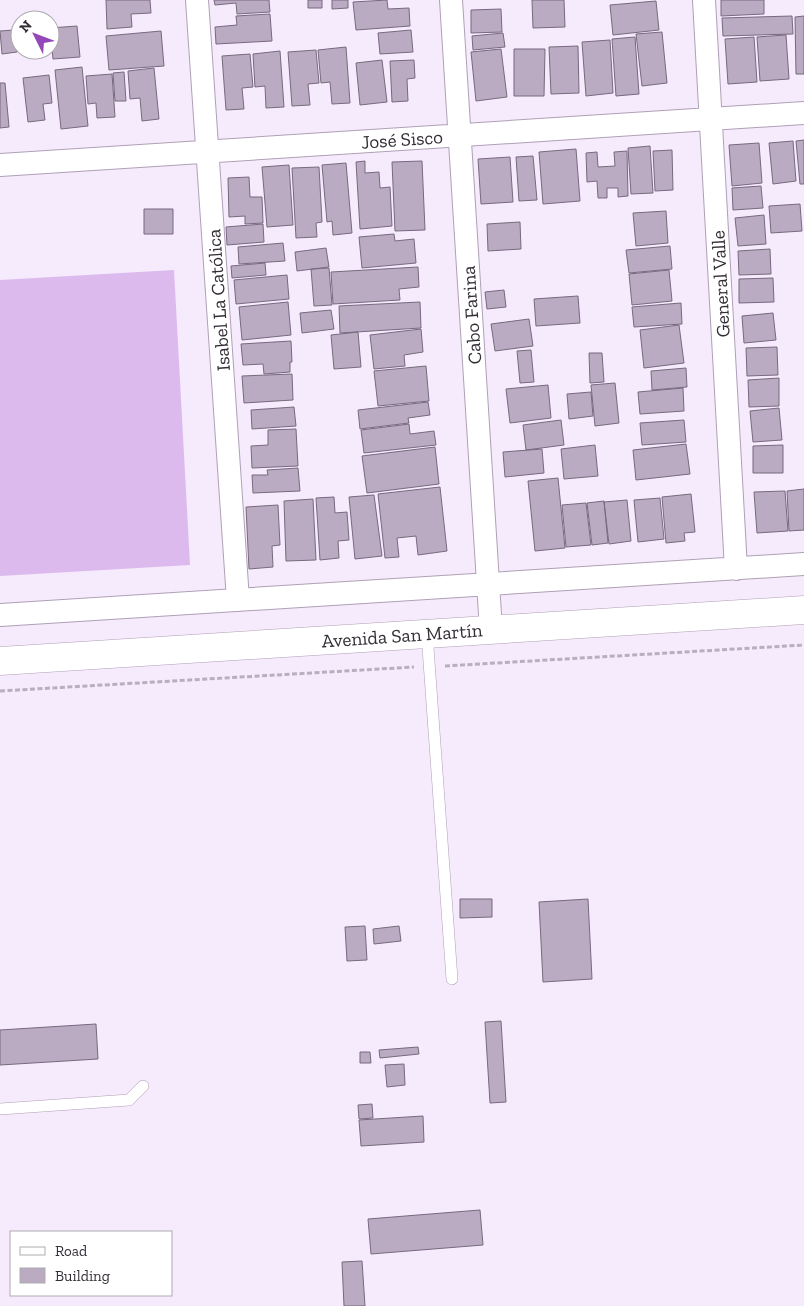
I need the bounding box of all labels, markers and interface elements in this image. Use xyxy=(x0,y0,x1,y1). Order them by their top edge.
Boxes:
north arrow xyxy=(10,10,60,60)
text: N xyxy=(16,17,36,36)
street label: José Sisco xyxy=(360,125,444,154)
street label: Isabel La Católica xyxy=(202,228,235,372)
street label: General Valle xyxy=(706,230,735,338)
street label: Cabo Farina xyxy=(457,265,486,365)
street label: Avenida San Martín xyxy=(321,618,483,653)
legend xyxy=(10,1231,172,1296)
text: Road xyxy=(55,1242,88,1260)
text: Building xyxy=(55,1267,110,1285)

